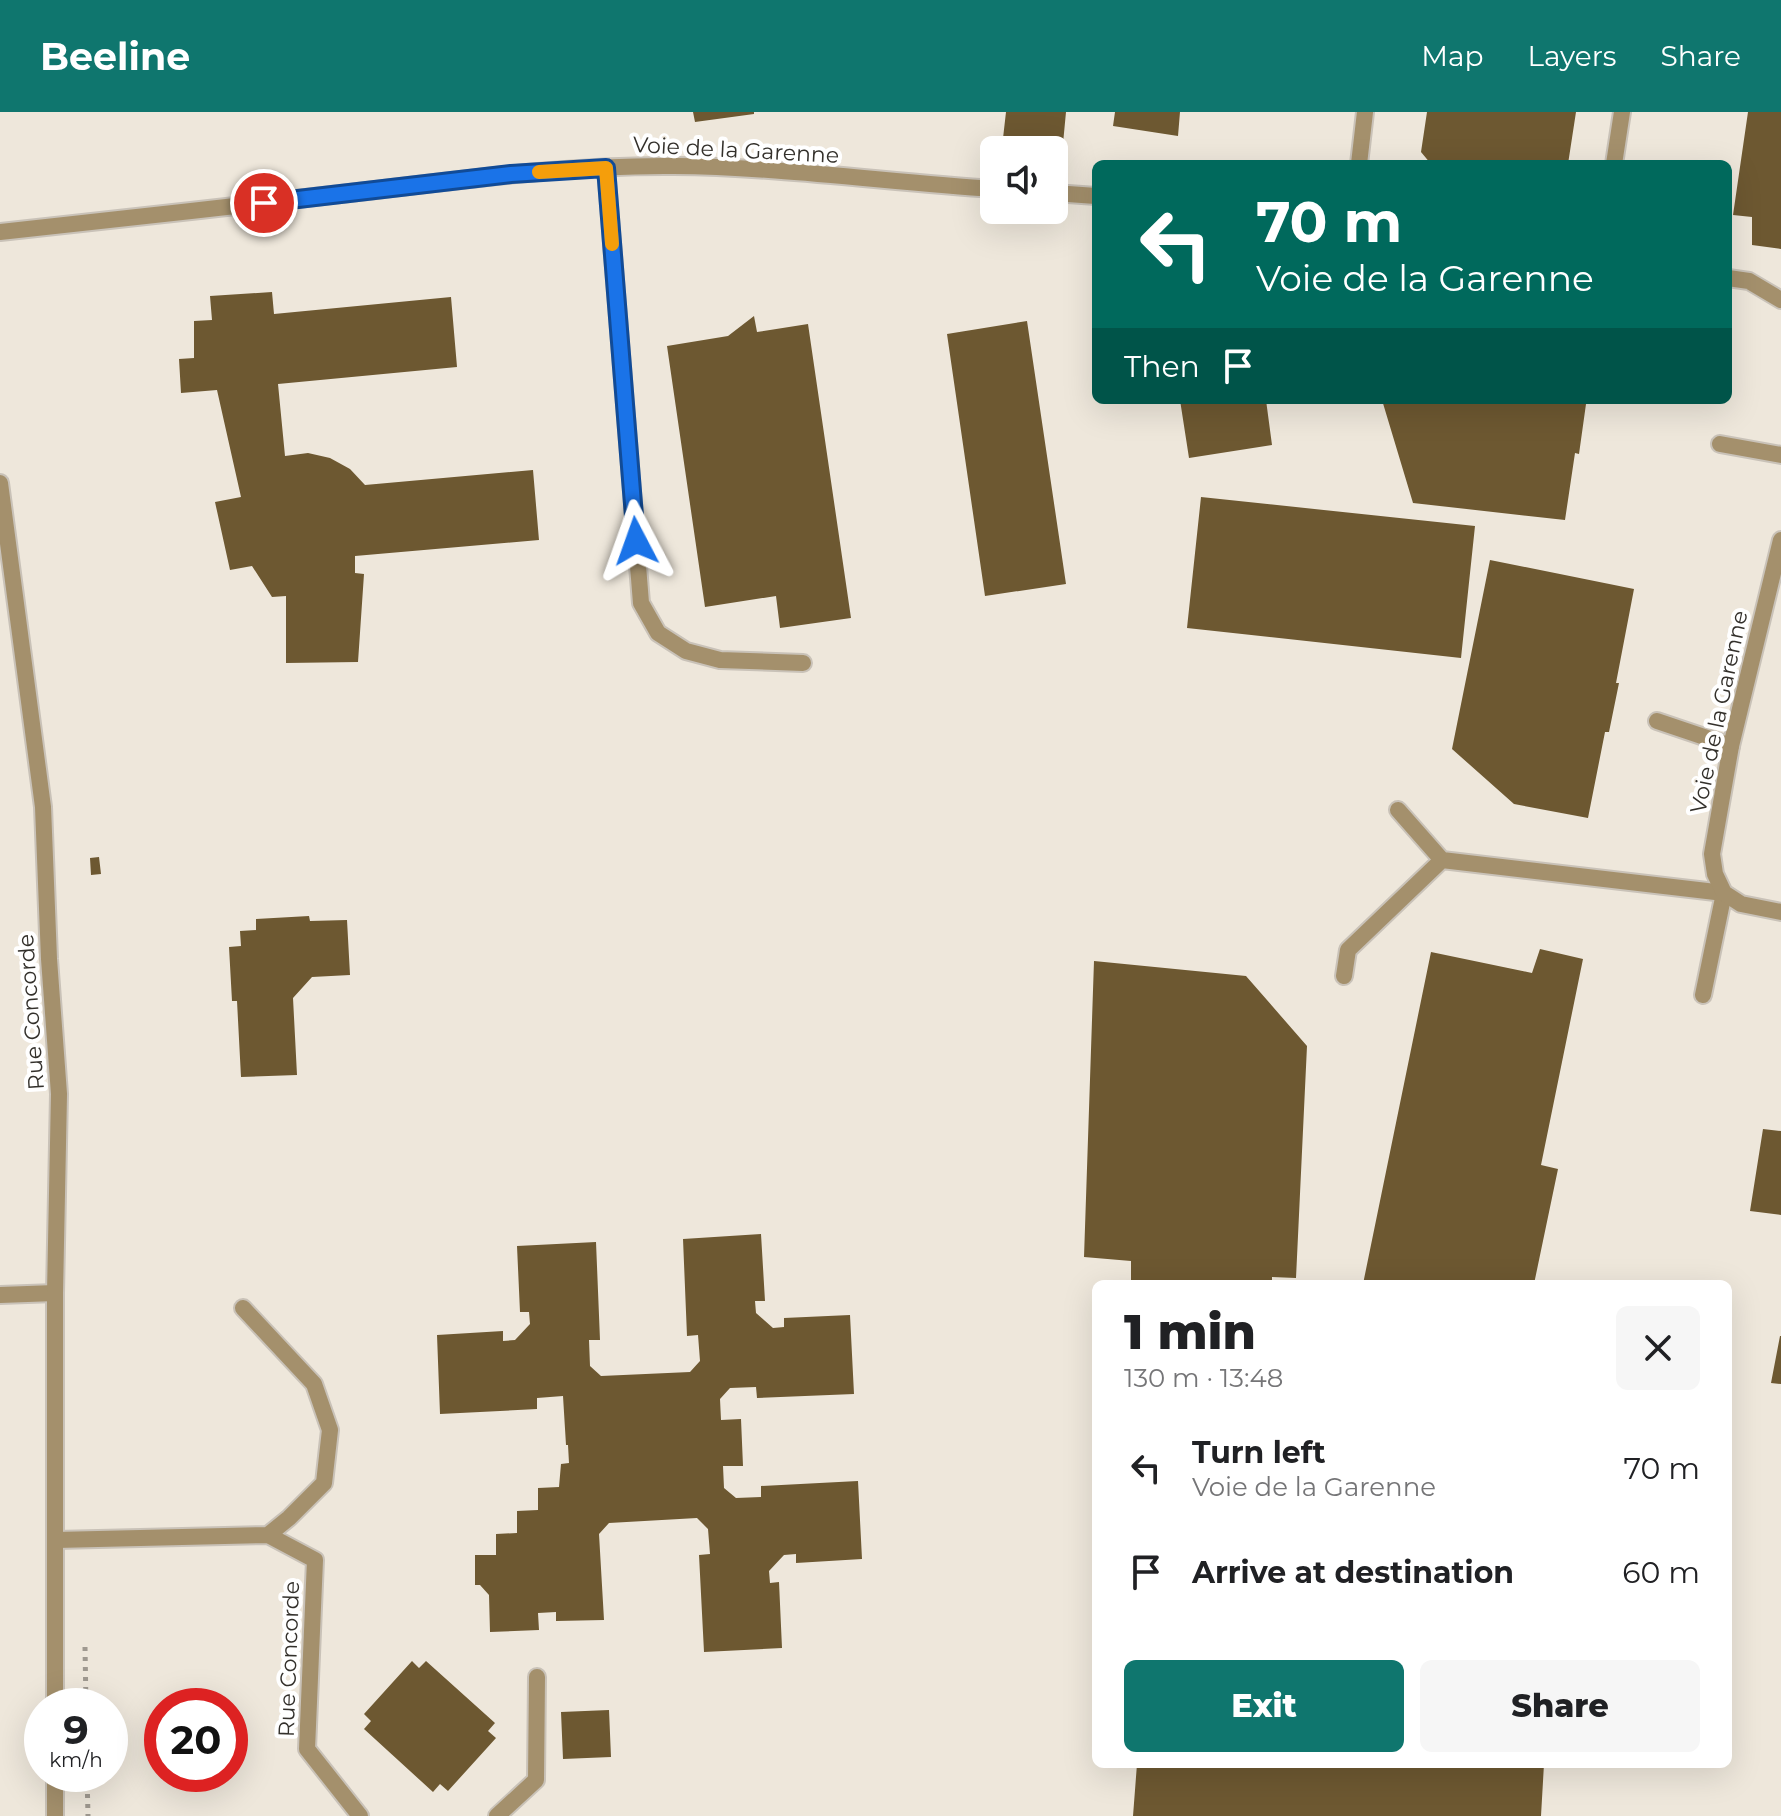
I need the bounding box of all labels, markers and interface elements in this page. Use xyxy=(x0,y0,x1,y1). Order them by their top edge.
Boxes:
text: Beeline xyxy=(40,33,190,80)
text: Map xyxy=(1421,39,1484,73)
text: Layers xyxy=(1528,39,1617,73)
text: Share xyxy=(1661,39,1741,73)
street label: Voie de la Garenne xyxy=(632,131,840,169)
map controls xyxy=(980,136,1068,224)
button: sound xyxy=(980,136,1068,224)
pin xyxy=(230,169,298,237)
icon: arrive xyxy=(242,181,286,225)
text: 70 m xyxy=(1256,188,1402,256)
icon: left xyxy=(1124,192,1228,296)
text: Voie de la Garenne xyxy=(1256,256,1594,300)
icon: arrive xyxy=(1216,344,1260,388)
text: Then xyxy=(1124,348,1200,385)
position arrow xyxy=(594,499,678,583)
street label: Voie de la Garenne xyxy=(1684,608,1754,816)
street label: Rue Concorde xyxy=(12,933,50,1091)
text: 1 min xyxy=(1124,1303,1256,1361)
button: close xyxy=(1616,1306,1700,1390)
text: 130 m · 13:48 xyxy=(1124,1362,1283,1394)
text: Turn left xyxy=(1192,1434,1325,1471)
icon: left xyxy=(1124,1446,1168,1490)
text: 70 m xyxy=(1623,1450,1700,1487)
text: Voie de la Garenne xyxy=(1192,1471,1436,1503)
icon: arrive xyxy=(1124,1550,1168,1594)
text: Arrive at destination xyxy=(1192,1554,1514,1591)
text: 60 m xyxy=(1622,1554,1700,1591)
street label: Rue Concorde xyxy=(273,1580,305,1738)
button: Exit xyxy=(1124,1660,1404,1752)
button: Share xyxy=(1420,1660,1700,1752)
speed limit sign: 20 xyxy=(144,1688,248,1792)
text: 9 xyxy=(63,1705,89,1754)
text: km/h xyxy=(49,1748,103,1772)

